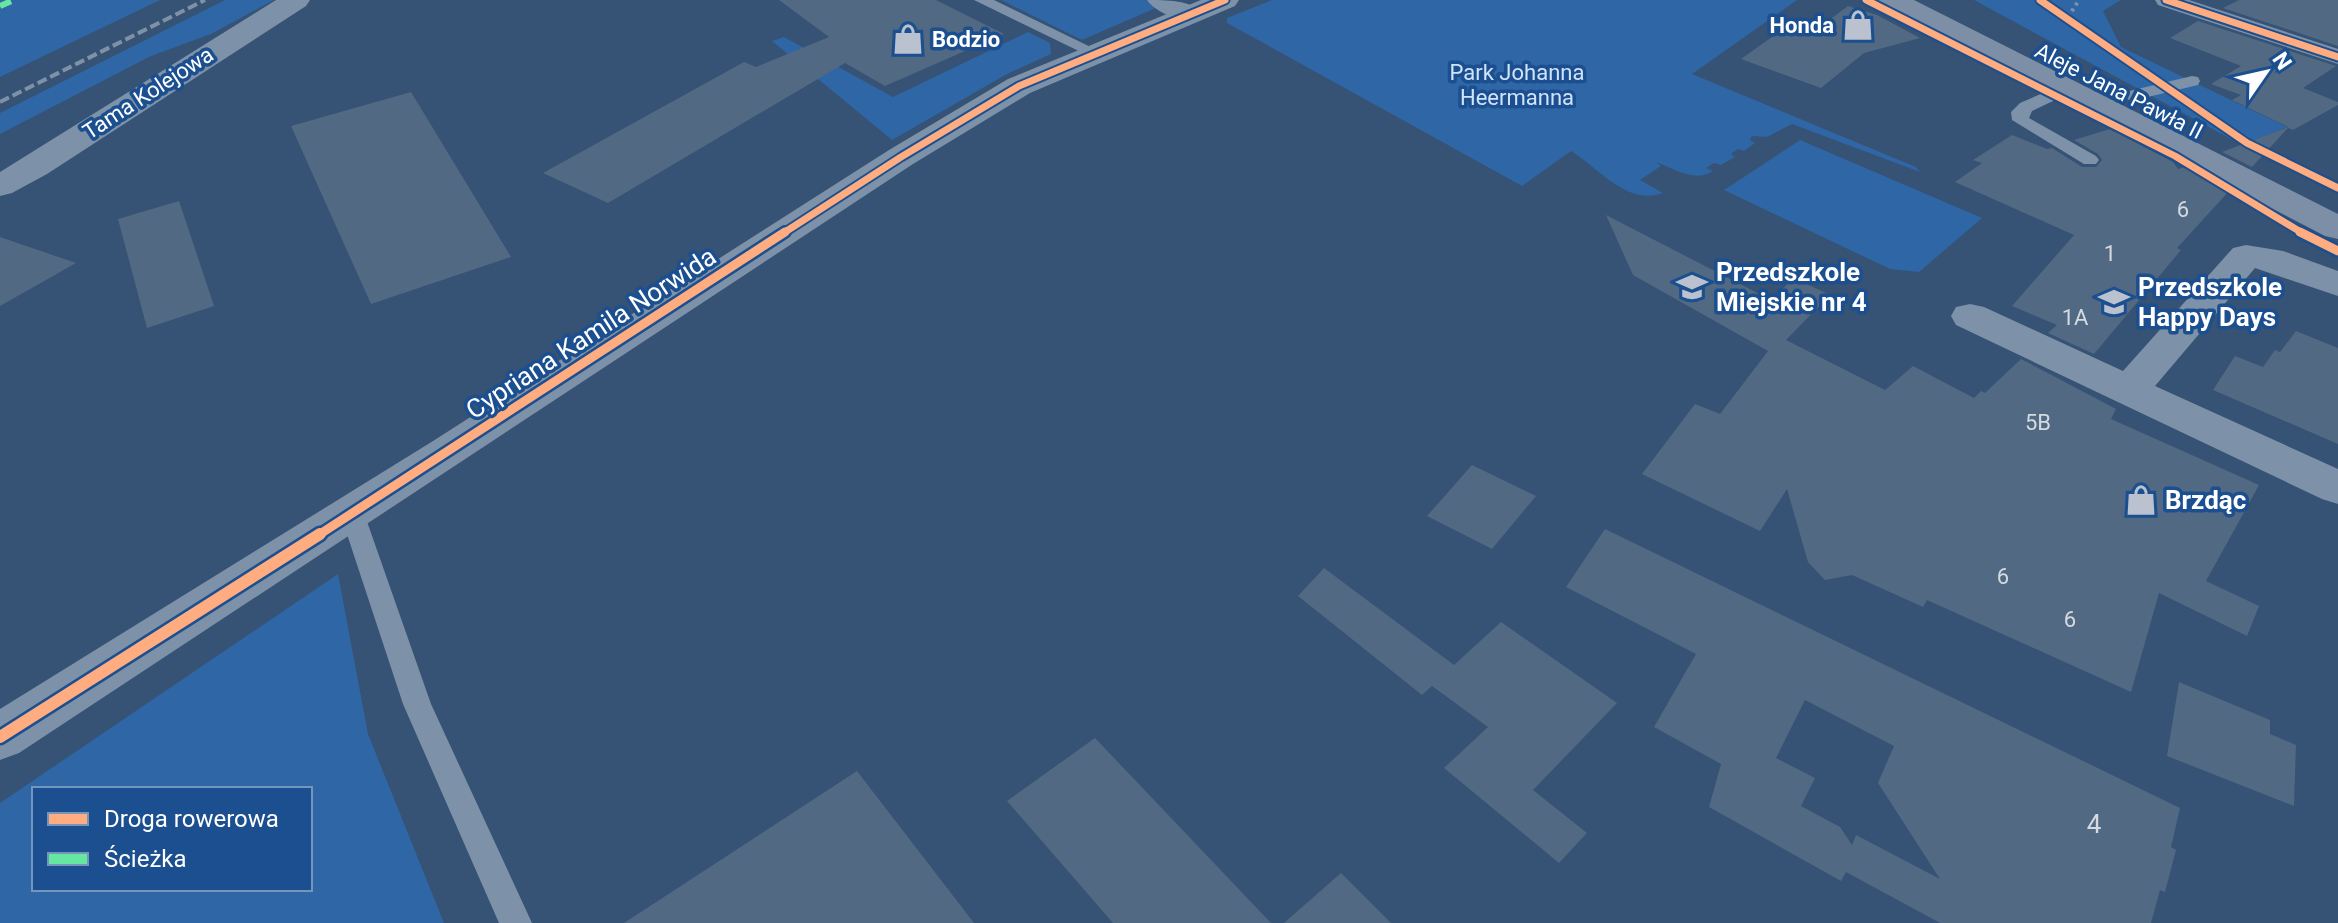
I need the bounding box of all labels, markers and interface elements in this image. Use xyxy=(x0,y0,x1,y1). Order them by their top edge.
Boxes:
shop icon: Honda xyxy=(1841,8,1875,42)
place label: Honda xyxy=(1770,13,1834,38)
shop icon: Bodzio xyxy=(891,22,925,56)
place label: Bodzio xyxy=(932,27,1000,52)
north arrow xyxy=(2226,32,2306,112)
street label: Aleje Jana Pawła II xyxy=(2031,38,2207,144)
street label: Tama Kolejowa xyxy=(78,42,218,144)
text: N xyxy=(2267,48,2297,75)
park label: Park Johanna Heermanna xyxy=(1450,60,1584,110)
house number: 6 xyxy=(2177,197,2189,222)
street label: Cypriana Kamila Norwida xyxy=(461,241,721,425)
house number: 1 xyxy=(2104,241,2116,266)
place label: Przedszkole Miejskie nr 4 xyxy=(1716,257,1867,317)
school or university icon: Przedszkole Miejskie nr 4 xyxy=(1675,270,1709,304)
place label: Przedszkole Happy Days xyxy=(2138,272,2282,332)
school or university icon: Przedszkole Happy Days xyxy=(2097,285,2131,319)
house number: 1A xyxy=(2062,305,2089,330)
house number: 5B xyxy=(2025,410,2051,435)
shop icon: Brzdąc xyxy=(2124,483,2158,517)
place label: Brzdąc xyxy=(2165,485,2246,515)
house number: 6 xyxy=(1997,564,2009,589)
house number: 6 xyxy=(2064,607,2076,632)
legend xyxy=(32,787,312,891)
text: Droga rowerowa xyxy=(104,805,279,833)
house number: 4 xyxy=(2087,809,2102,839)
text: Ścieżka xyxy=(104,845,187,873)

